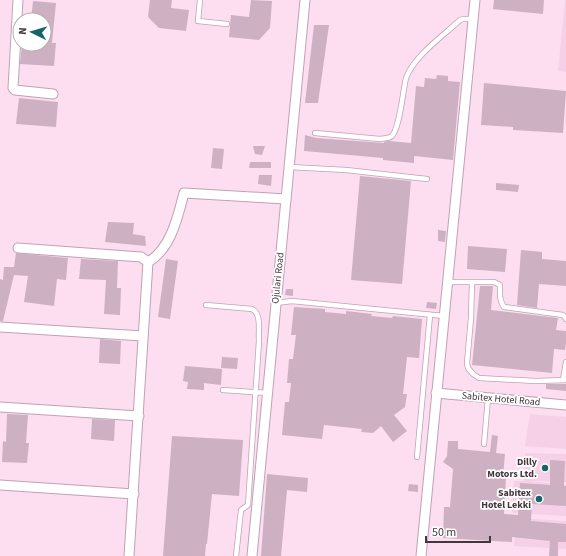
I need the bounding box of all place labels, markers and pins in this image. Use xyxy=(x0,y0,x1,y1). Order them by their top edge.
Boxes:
place label: Dilly Motors Ltd. xyxy=(487,455,538,481)
marker: Dilly Motors Ltd. xyxy=(540,463,550,473)
place label: Sabitex Hotel Lekki xyxy=(481,486,531,512)
marker: Sabitex Hotel Lekki xyxy=(534,494,544,504)

